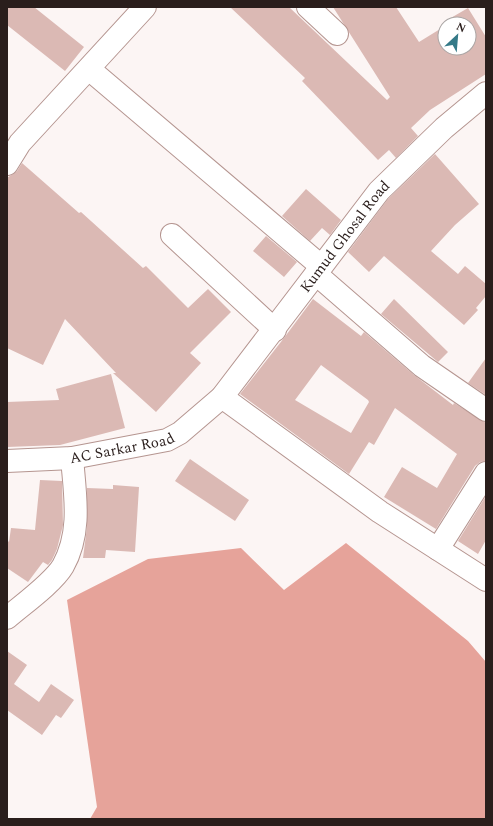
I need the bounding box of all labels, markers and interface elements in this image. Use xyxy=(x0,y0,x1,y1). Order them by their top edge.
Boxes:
north arrow xyxy=(437,16,477,56)
text: N xyxy=(453,18,469,37)
street label: Kumud Ghosal Road xyxy=(294,175,396,298)
street label: AC Sarkar Road xyxy=(68,427,179,470)

